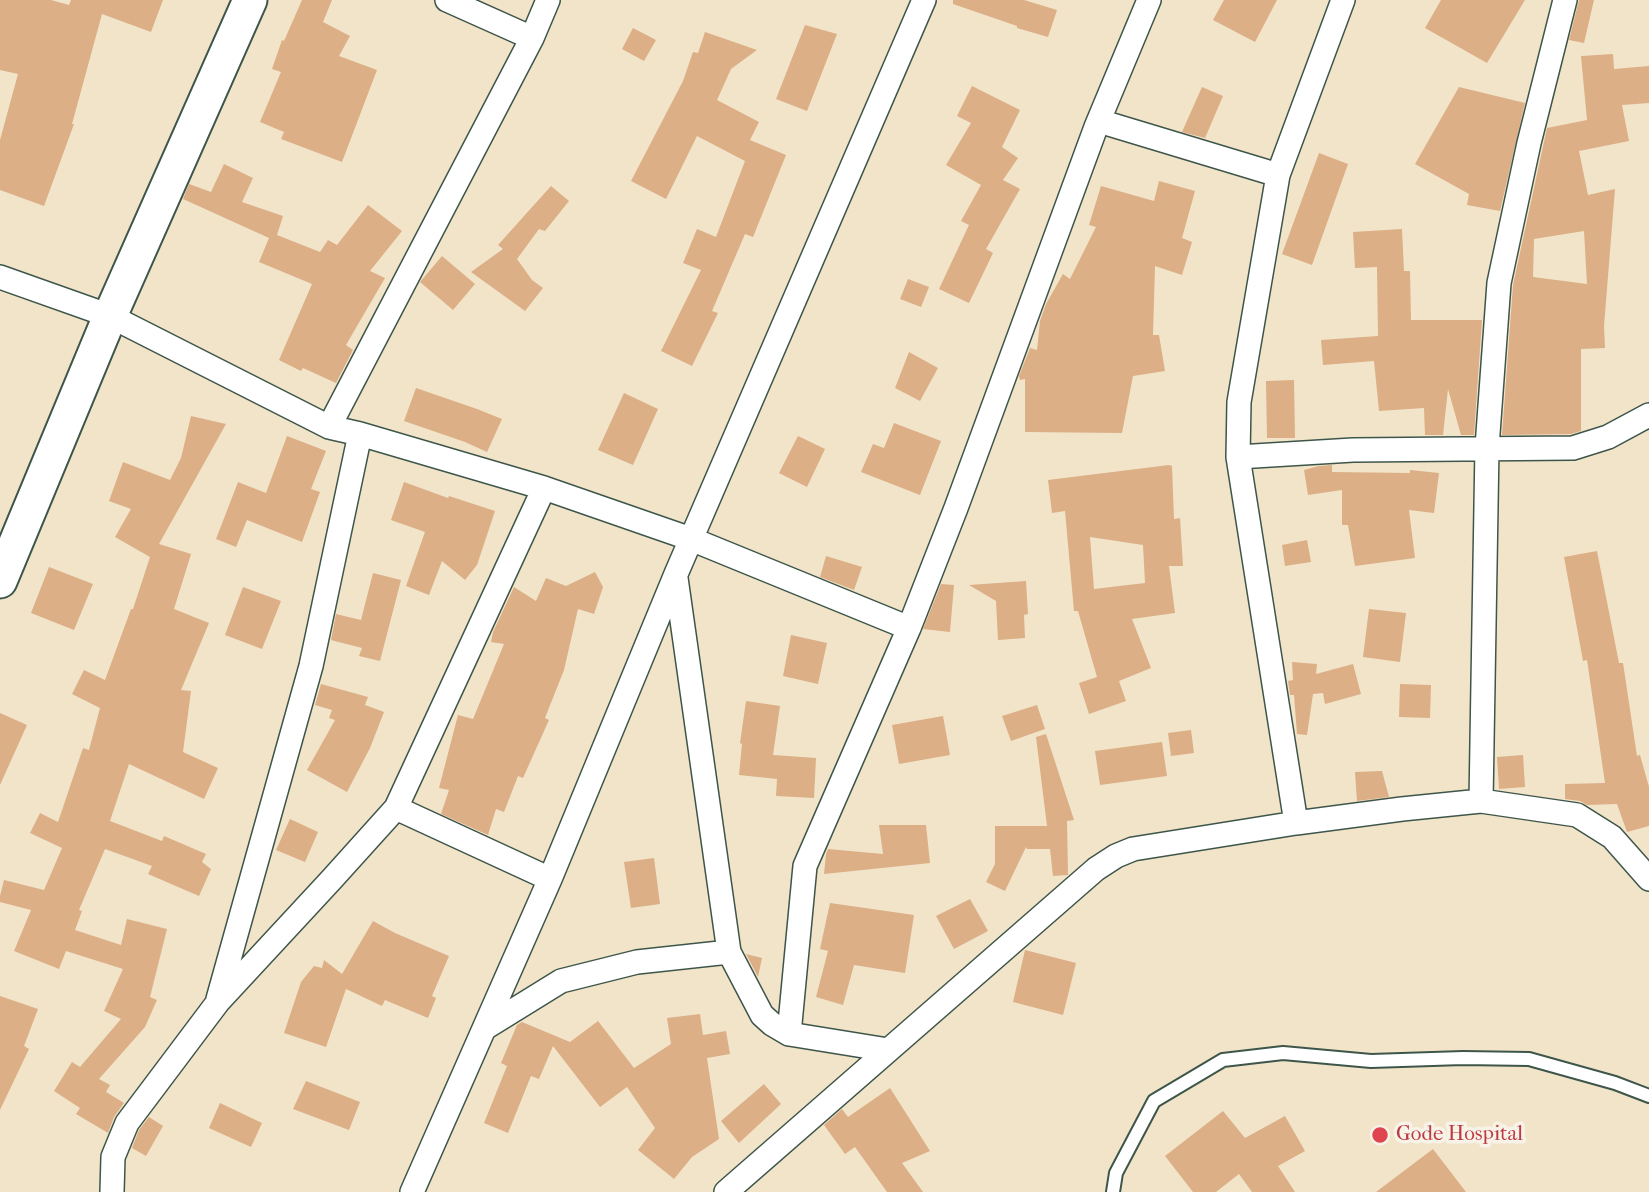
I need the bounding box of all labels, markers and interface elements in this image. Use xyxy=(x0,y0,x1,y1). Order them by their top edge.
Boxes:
place label: Gode Hospital xyxy=(1396,1122,1523,1148)
marker: Gode Hospital xyxy=(1370,1125,1390,1145)

